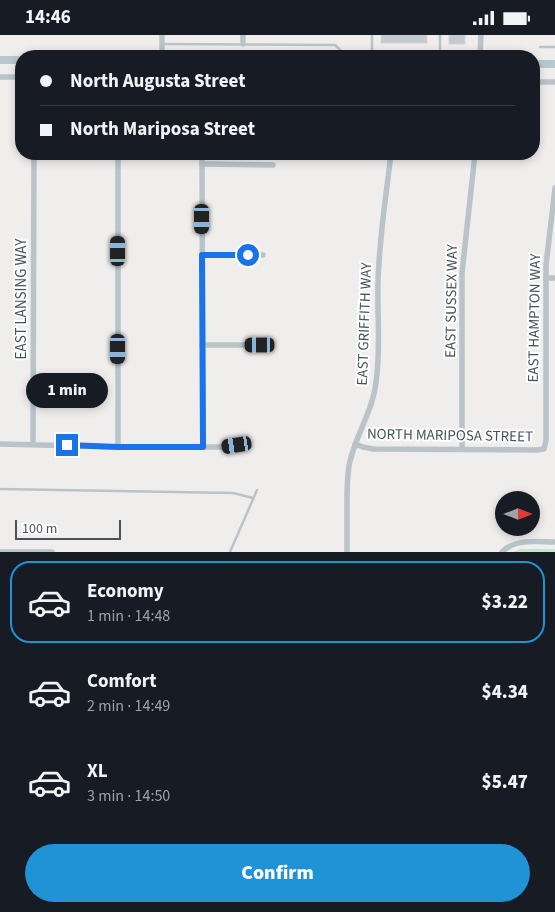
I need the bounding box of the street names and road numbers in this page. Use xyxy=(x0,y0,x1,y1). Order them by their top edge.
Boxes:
street label: EAST LANSING WAY xyxy=(11,238,32,359)
street label: EAST SUSSEX WAY xyxy=(440,243,463,358)
street label: EAST HAMPTON WAY xyxy=(523,252,546,383)
street label: EAST GRIFFITH WAY xyxy=(352,261,377,386)
street label: NORTH MARIPOSA STREET xyxy=(367,424,533,447)

